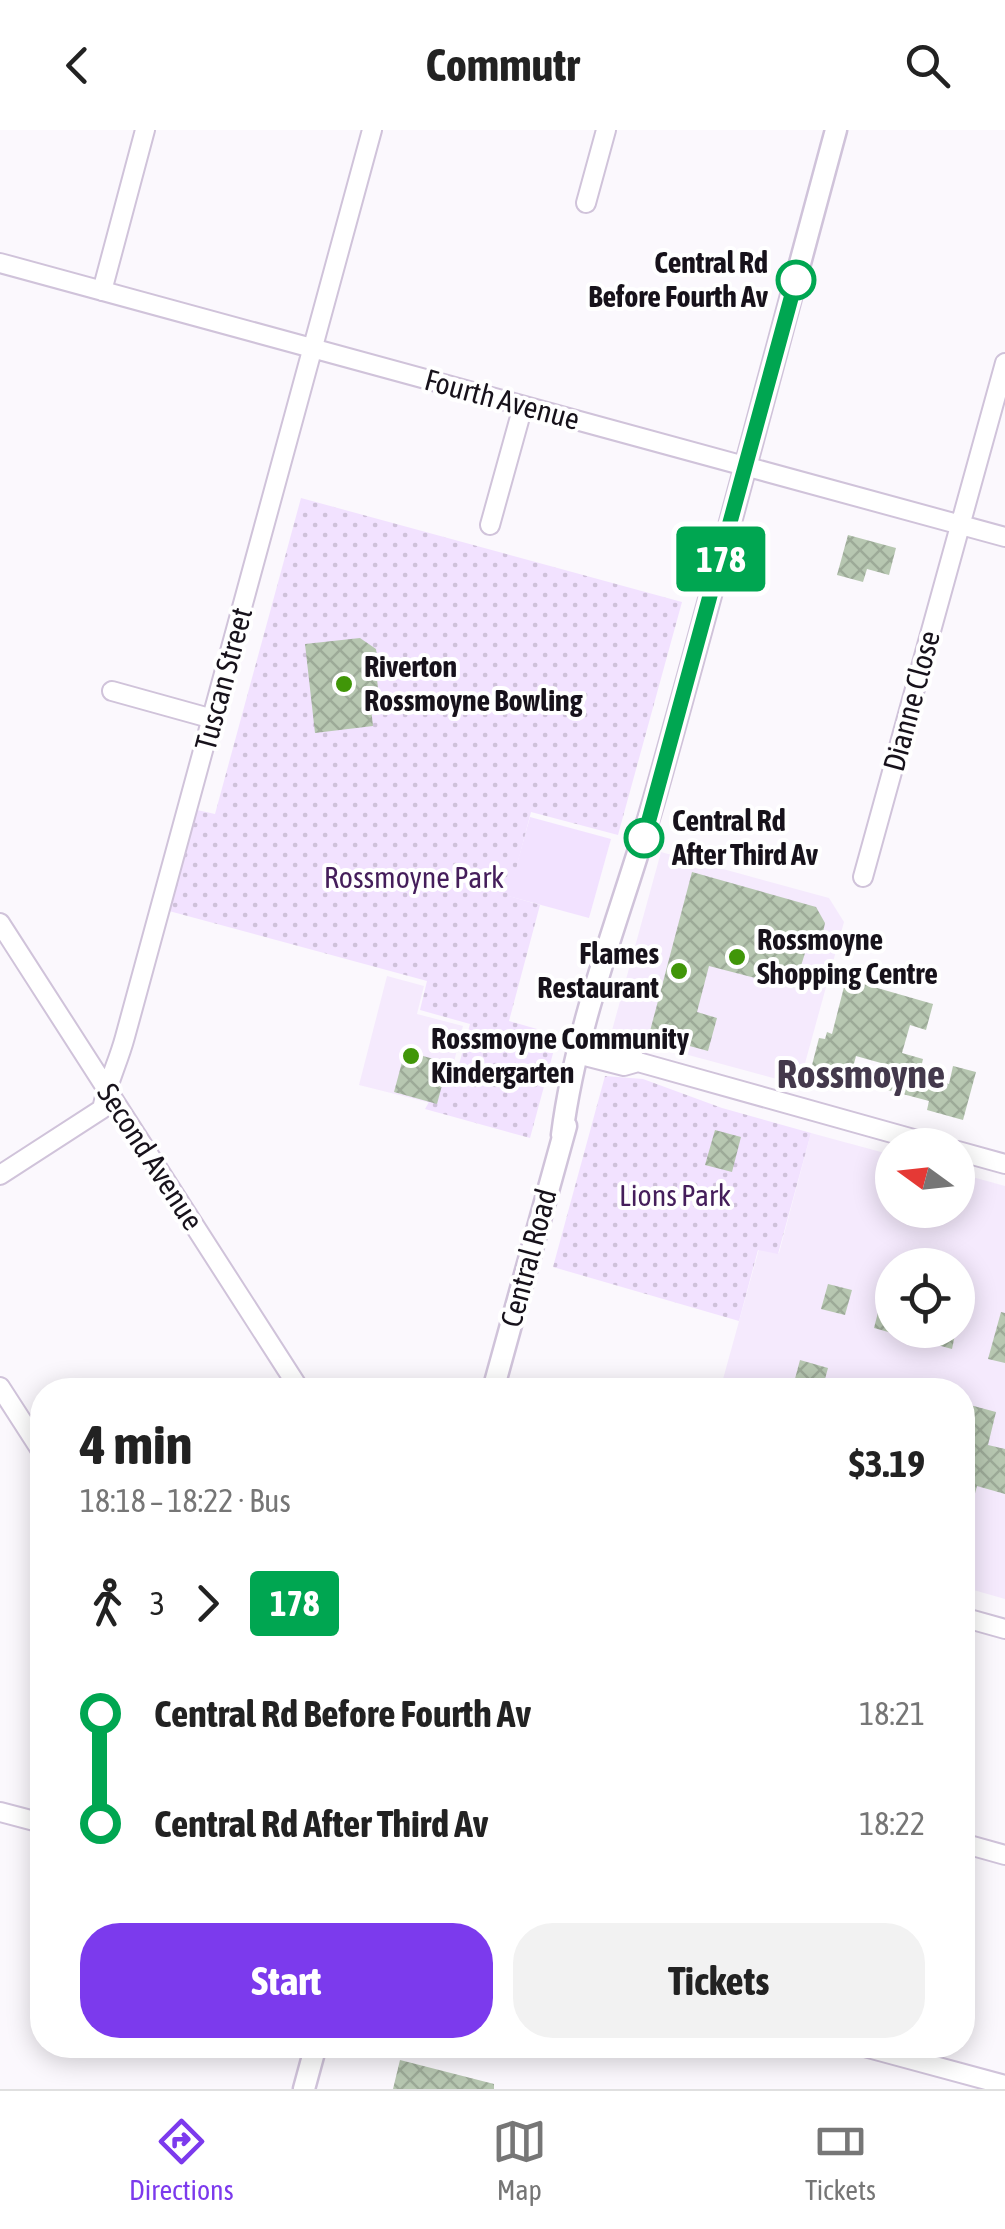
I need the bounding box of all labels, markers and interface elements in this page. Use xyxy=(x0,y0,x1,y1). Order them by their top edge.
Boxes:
icon: back xyxy=(50,38,105,93)
icon: search xyxy=(900,38,955,93)
text: Commutr xyxy=(425,39,580,91)
place label: Central Rd Before Fourth Av xyxy=(588,245,769,313)
marker: Central Rd Before Fourth Av xyxy=(777,261,815,299)
street label: Fourth Avenue xyxy=(421,362,583,436)
line badge: 178 xyxy=(664,526,778,592)
text: 178 xyxy=(696,539,746,579)
street label: Tuscan Street xyxy=(188,604,258,754)
street label: Dianne Close xyxy=(876,627,946,775)
place label: Riverton Rossmoyne Bowling xyxy=(364,649,583,717)
marker: Riverton Rossmoyne Bowling xyxy=(333,673,355,695)
place label: Central Rd After Third Av xyxy=(671,803,819,871)
marker: Central Rd After Third Av xyxy=(625,819,663,857)
park label: Rossmoyne Park xyxy=(324,860,504,894)
place label: Rossmoyne Shopping Centre xyxy=(757,922,938,990)
place label: Flames Restaurant xyxy=(537,936,659,1004)
marker: Rossmoyne Shopping Centre xyxy=(726,946,748,968)
marker: Flames Restaurant xyxy=(668,960,690,982)
place label: Rossmoyne Community Kindergarten xyxy=(431,1021,690,1089)
marker: Rossmoyne Community Kindergarten xyxy=(400,1045,422,1067)
district label: Rossmoyne xyxy=(777,1051,945,1096)
street label: Second Avenue xyxy=(91,1077,211,1236)
north arrow xyxy=(875,1128,975,1228)
map controls xyxy=(875,1128,975,1348)
park label: Lions Park xyxy=(619,1178,731,1212)
street label: Central Road xyxy=(493,1185,563,1331)
button: locate xyxy=(875,1248,975,1348)
text: 4 min xyxy=(80,1413,192,1476)
text: $3.19 xyxy=(849,1442,925,1485)
text: 18:18 – 18:22 · Bus xyxy=(80,1482,291,1519)
icon: walk xyxy=(80,1576,135,1631)
icon: forward xyxy=(180,1576,235,1631)
text: 178 xyxy=(270,1583,319,1623)
text: 3 xyxy=(150,1585,165,1622)
text: Central Rd Before Fourth Av xyxy=(154,1692,531,1735)
text: 18:21 xyxy=(859,1695,925,1732)
text: Central Rd After Third Av xyxy=(154,1802,488,1845)
text: 18:22 xyxy=(859,1805,925,1842)
button: Start xyxy=(80,1923,493,2038)
button: Tickets xyxy=(513,1923,925,2038)
tab: Directions xyxy=(129,2114,234,2206)
tab: Map xyxy=(492,2114,547,2206)
tab: Tickets xyxy=(805,2114,876,2206)

